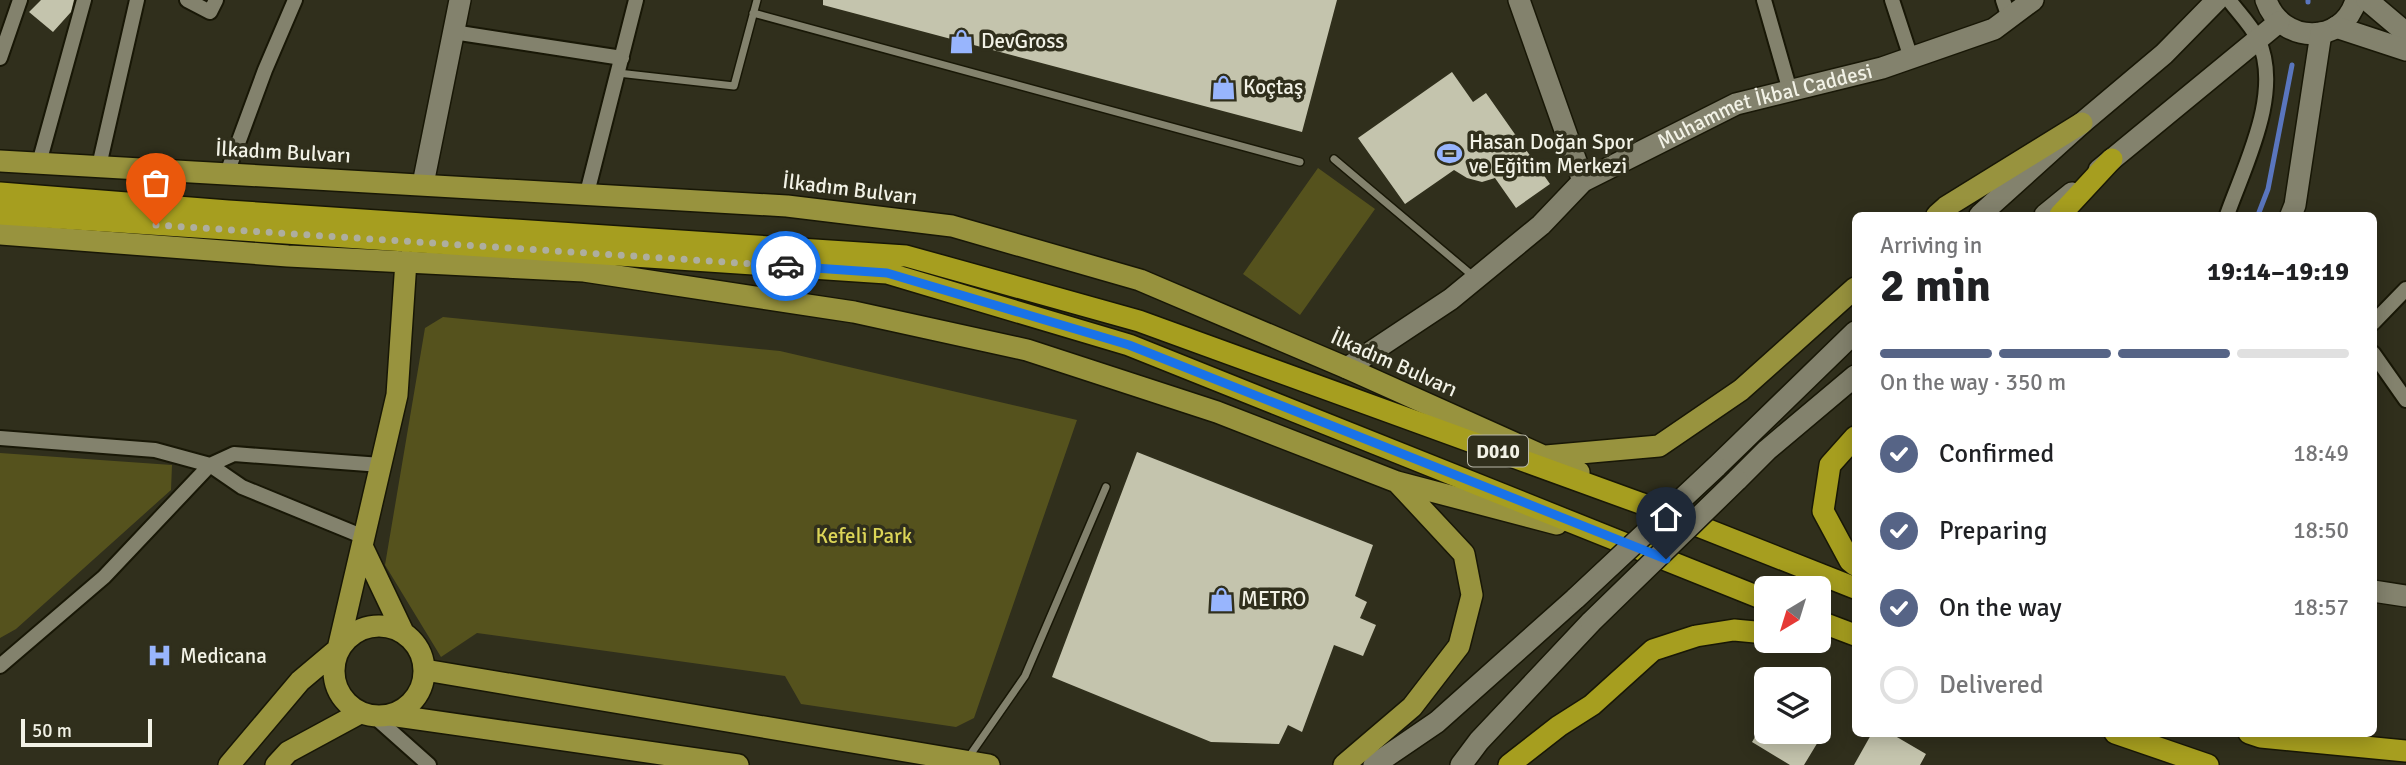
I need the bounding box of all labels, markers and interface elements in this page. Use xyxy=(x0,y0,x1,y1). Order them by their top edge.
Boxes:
shop icon: DevGross xyxy=(947,27,975,55)
place label: DevGross xyxy=(981,28,1065,54)
street label: Muhammet İkbal Caddesi xyxy=(1653,58,1875,155)
shop icon: Koçtaş xyxy=(1209,73,1237,101)
place label: Koçtaş xyxy=(1243,74,1303,100)
place label: Hasan Doğan Spor ve Eğitim Merkezi xyxy=(1469,129,1634,179)
street label: İlkadım Bulvarı xyxy=(215,135,351,169)
sports icon: Hasan Doğan Spor ve Eğitim Merkezi xyxy=(1435,140,1463,168)
pin xyxy=(126,153,186,225)
icon: bag xyxy=(137,164,175,202)
street label: İlkadım Bulvarı xyxy=(781,168,919,210)
courier xyxy=(751,231,821,301)
text: Arriving in xyxy=(1880,231,1982,260)
icon: car xyxy=(767,247,805,285)
text: 19:14–19:19 xyxy=(2207,256,2349,288)
text: 2 min xyxy=(1880,258,1991,314)
street label: İlkadım Bulvarı xyxy=(1327,324,1461,402)
text: On the way · 350 m xyxy=(1880,368,2066,397)
icon: check xyxy=(1880,435,1918,473)
road number: D010 xyxy=(1468,436,1528,466)
text: Confirmed xyxy=(1939,438,2054,470)
text: 18:49 xyxy=(2293,439,2349,468)
pin xyxy=(1636,487,1696,559)
icon: home xyxy=(1647,498,1685,536)
icon: check xyxy=(1880,512,1918,550)
text: Preparing xyxy=(1939,515,2047,547)
text: 18:50 xyxy=(2293,516,2349,545)
park label: Kefeli Park xyxy=(816,523,913,549)
north arrow xyxy=(1754,576,1830,653)
map controls xyxy=(1754,576,1831,744)
shop icon: METRO xyxy=(1207,585,1235,613)
place label: METRO xyxy=(1241,586,1306,612)
icon: check xyxy=(1880,589,1918,627)
text: On the way xyxy=(1939,592,2062,624)
text: 18:57 xyxy=(2293,593,2349,622)
hospital icon: Medicana xyxy=(146,642,174,670)
place label: Medicana xyxy=(180,643,267,669)
button: layers xyxy=(1754,667,1831,744)
text: Delivered xyxy=(1939,669,2044,701)
scale bar xyxy=(21,716,152,748)
text: 50 m xyxy=(32,719,72,743)

